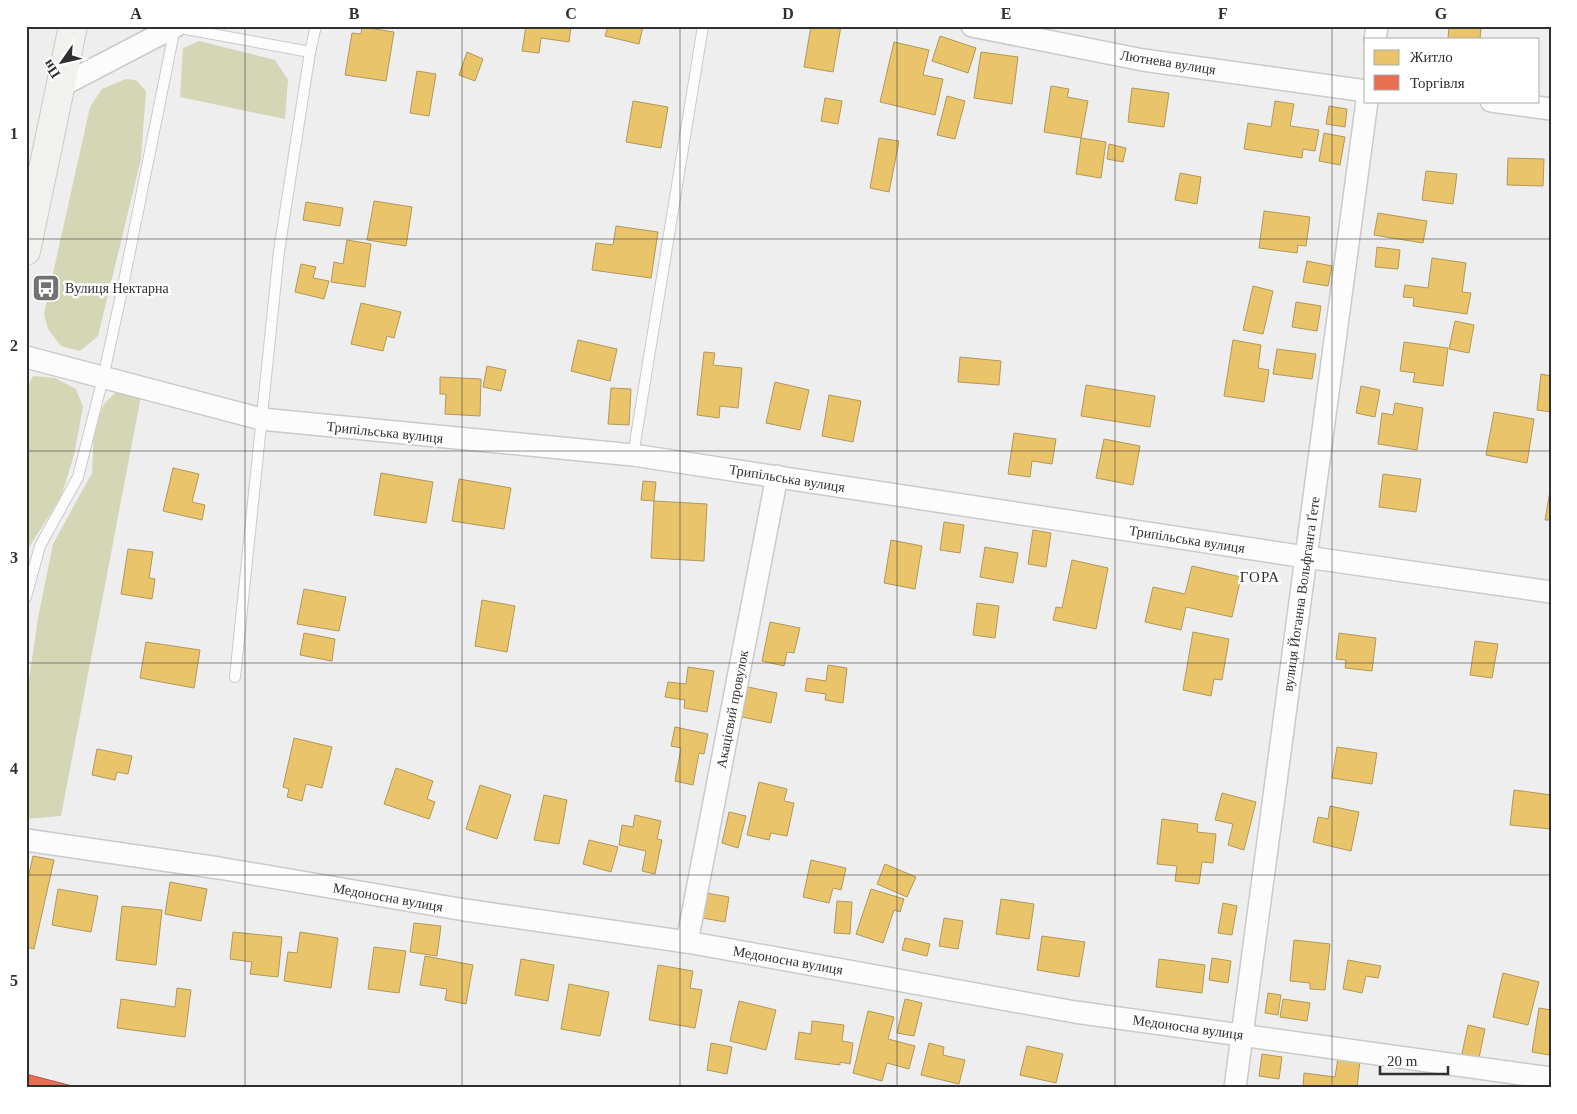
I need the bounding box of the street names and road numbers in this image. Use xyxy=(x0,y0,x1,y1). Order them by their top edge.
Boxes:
street label: Лютнева вулиця xyxy=(1119,48,1217,78)
street label: Трипільська вулиця xyxy=(326,419,445,446)
street label: Трипільська вулиця xyxy=(728,462,846,495)
street label: вулиця Йоганна Вольфганга Ґете xyxy=(1279,496,1323,692)
street label: Трипільська вулиця xyxy=(1128,523,1246,556)
street label: Акацієвий провулок xyxy=(714,648,751,770)
street label: Медоносна вулиця xyxy=(332,880,445,915)
street label: Медоносна вулиця xyxy=(732,943,845,978)
street label: Медоносна вулиця xyxy=(1132,1012,1245,1043)

